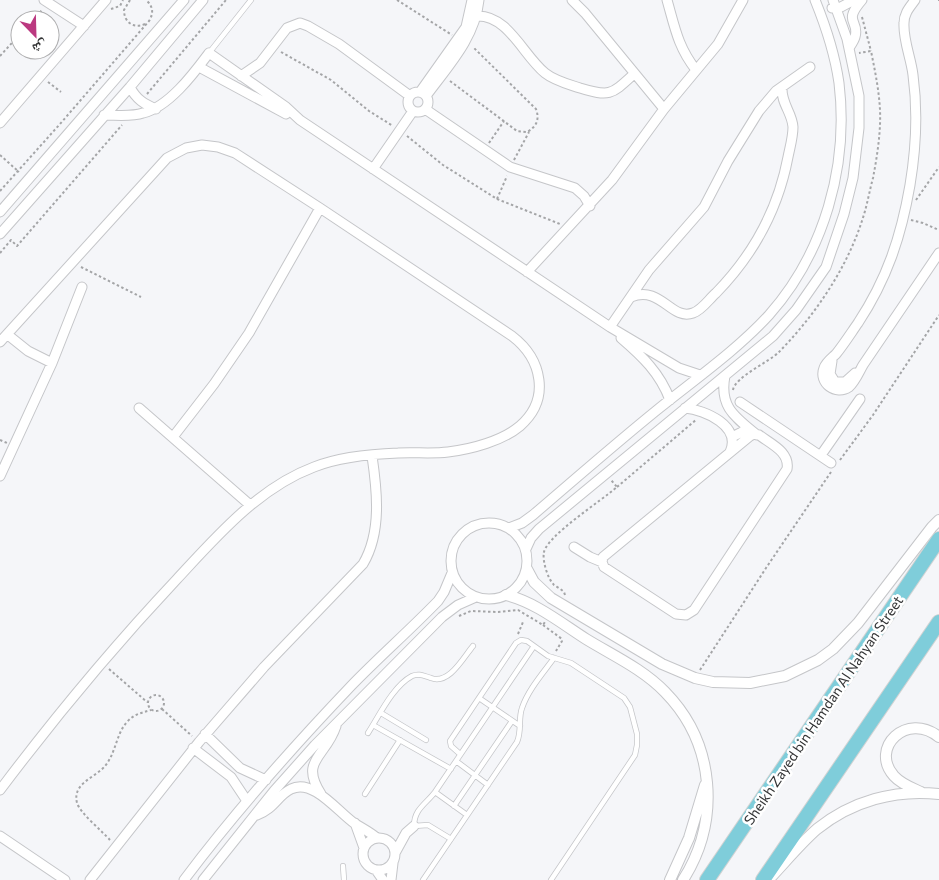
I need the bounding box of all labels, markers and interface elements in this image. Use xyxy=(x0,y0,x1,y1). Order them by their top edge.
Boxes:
north arrow xyxy=(10,10,60,60)
text: ش xyxy=(30,36,50,58)
street label: Sheikh Zayed bin Hamdan Al Nahyan Street xyxy=(740,592,906,828)

